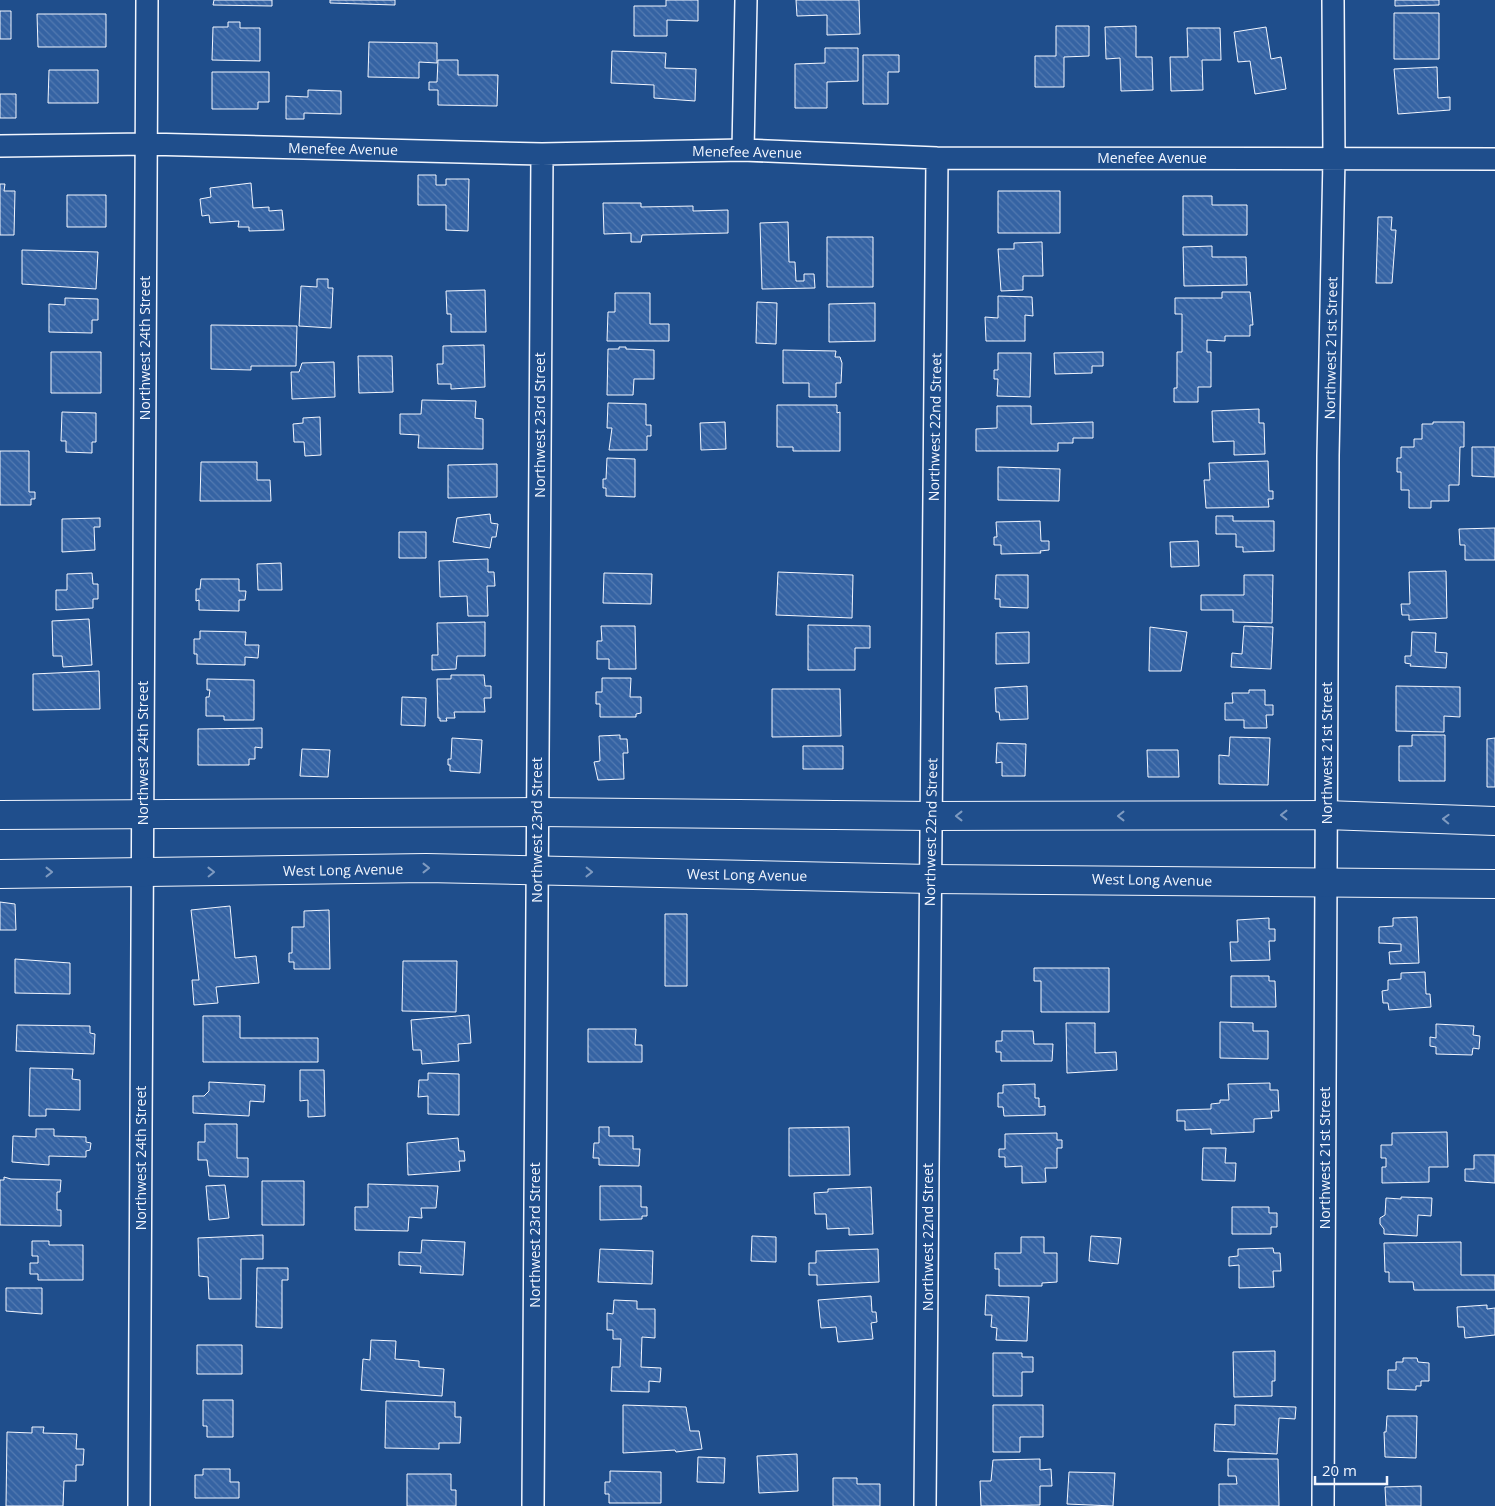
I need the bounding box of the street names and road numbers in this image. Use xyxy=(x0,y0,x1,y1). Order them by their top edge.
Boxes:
street label: Menefee Avenue xyxy=(288,138,398,159)
street label: Menefee Avenue xyxy=(692,141,802,162)
street label: Menefee Avenue xyxy=(1097,148,1207,167)
street label: Northwest 24th Street xyxy=(135,276,154,420)
street label: Northwest 21st Street xyxy=(1320,276,1341,419)
street label: Northwest 23rd Street xyxy=(530,352,549,498)
street label: Northwest 22nd Street xyxy=(924,353,945,501)
street label: Northwest 24th Street xyxy=(133,681,152,825)
street label: Northwest 21st Street xyxy=(1317,682,1336,824)
street label: Northwest 23rd Street xyxy=(527,757,546,903)
street label: Northwest 22nd Street xyxy=(920,758,941,906)
street label: West Long Avenue xyxy=(283,859,403,880)
street label: West Long Avenue xyxy=(687,864,807,885)
street label: West Long Avenue xyxy=(1092,869,1212,890)
street label: Northwest 24th Street xyxy=(131,1086,150,1230)
street label: Northwest 21st Street xyxy=(1315,1087,1334,1229)
street label: Northwest 23rd Street xyxy=(525,1162,544,1308)
street label: Northwest 22nd Street xyxy=(918,1163,937,1311)

